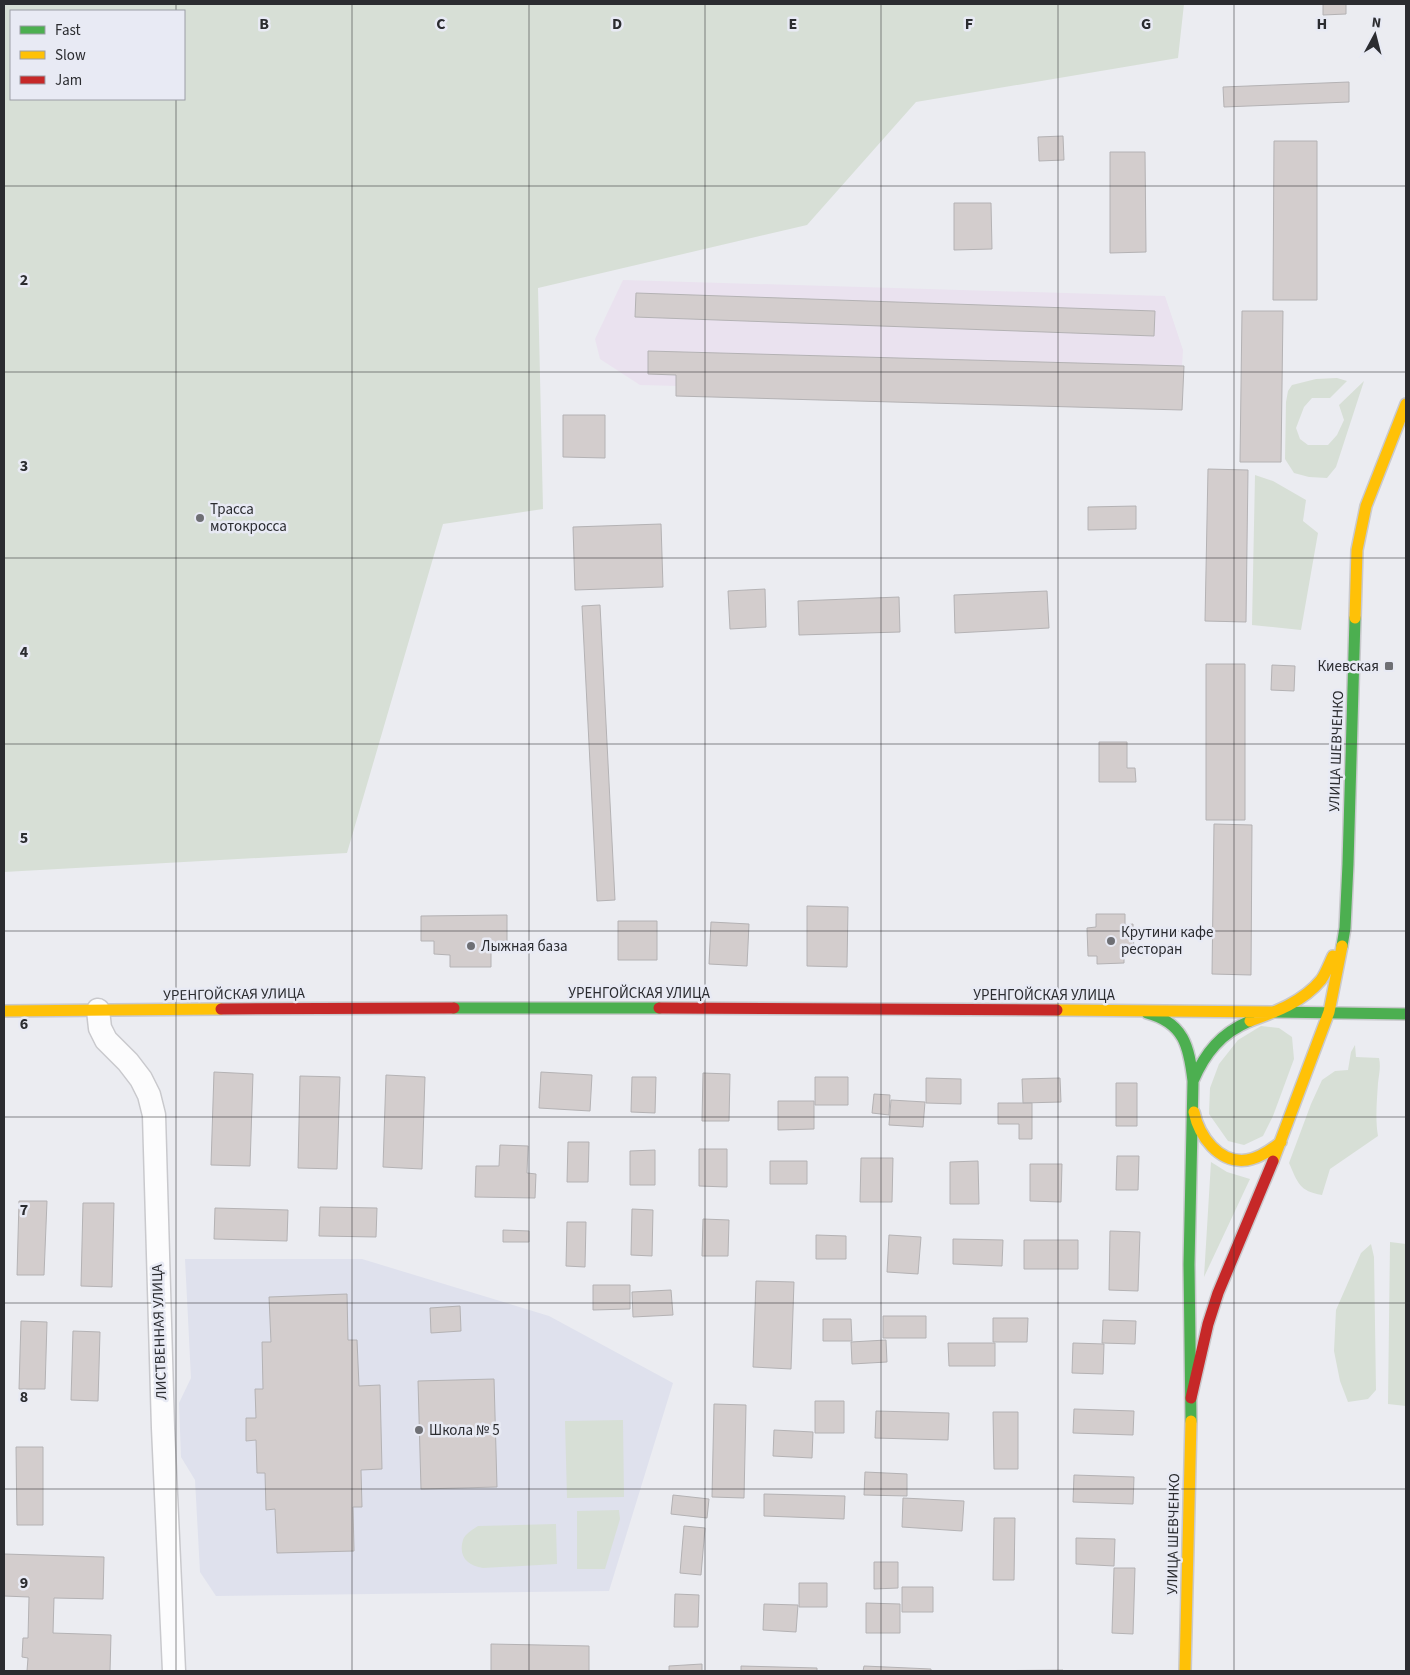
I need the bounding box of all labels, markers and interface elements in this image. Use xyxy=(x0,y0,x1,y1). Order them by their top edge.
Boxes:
legend xyxy=(10,10,185,100)
north arrow xyxy=(1350,10,1400,60)
text: B xyxy=(259,13,269,35)
text: C xyxy=(436,13,446,35)
text: D xyxy=(612,13,622,35)
text: E xyxy=(789,13,797,35)
text: F xyxy=(965,13,973,35)
text: G xyxy=(1141,13,1151,35)
text: H xyxy=(1317,13,1327,35)
text: N xyxy=(1371,13,1382,34)
text: Fast xyxy=(55,20,81,41)
text: Slow xyxy=(55,45,86,66)
text: Jam xyxy=(55,70,82,91)
text: 2 xyxy=(20,269,28,291)
text: 3 xyxy=(20,455,28,477)
place label: Трасса мотокросса xyxy=(210,499,287,537)
marker: Трасса мотокросса xyxy=(194,512,206,524)
text: 4 xyxy=(20,641,29,663)
place label: Киевская xyxy=(1317,656,1379,677)
marker: Киевская xyxy=(1383,660,1395,672)
street label: УЛИЦА ШЕВЧЕНКО xyxy=(1324,690,1349,812)
text: 5 xyxy=(20,827,28,849)
place label: Крутини кафе ресторан xyxy=(1121,922,1214,960)
marker: Крутини кафе ресторан xyxy=(1105,935,1117,947)
place label: Лыжная база xyxy=(481,936,568,957)
marker: Лыжная база xyxy=(465,940,477,952)
street label: УРЕНГОЙСКАЯ УЛИЦА xyxy=(163,983,306,1006)
street label: УРЕНГОЙСКАЯ УЛИЦА xyxy=(568,983,711,1004)
street label: УРЕНГОЙСКАЯ УЛИЦА xyxy=(973,985,1116,1006)
text: 6 xyxy=(20,1013,28,1035)
text: 7 xyxy=(20,1199,28,1221)
street label: ЛИСТВЕННАЯ УЛИЦА xyxy=(147,1263,172,1400)
text: 8 xyxy=(20,1386,28,1408)
place label: Школа № 5 xyxy=(429,1420,500,1441)
marker: Школа № 5 xyxy=(413,1424,425,1436)
street label: УЛИЦА ШЕВЧЕНКО xyxy=(1162,1473,1185,1595)
text: 9 xyxy=(20,1572,28,1594)

